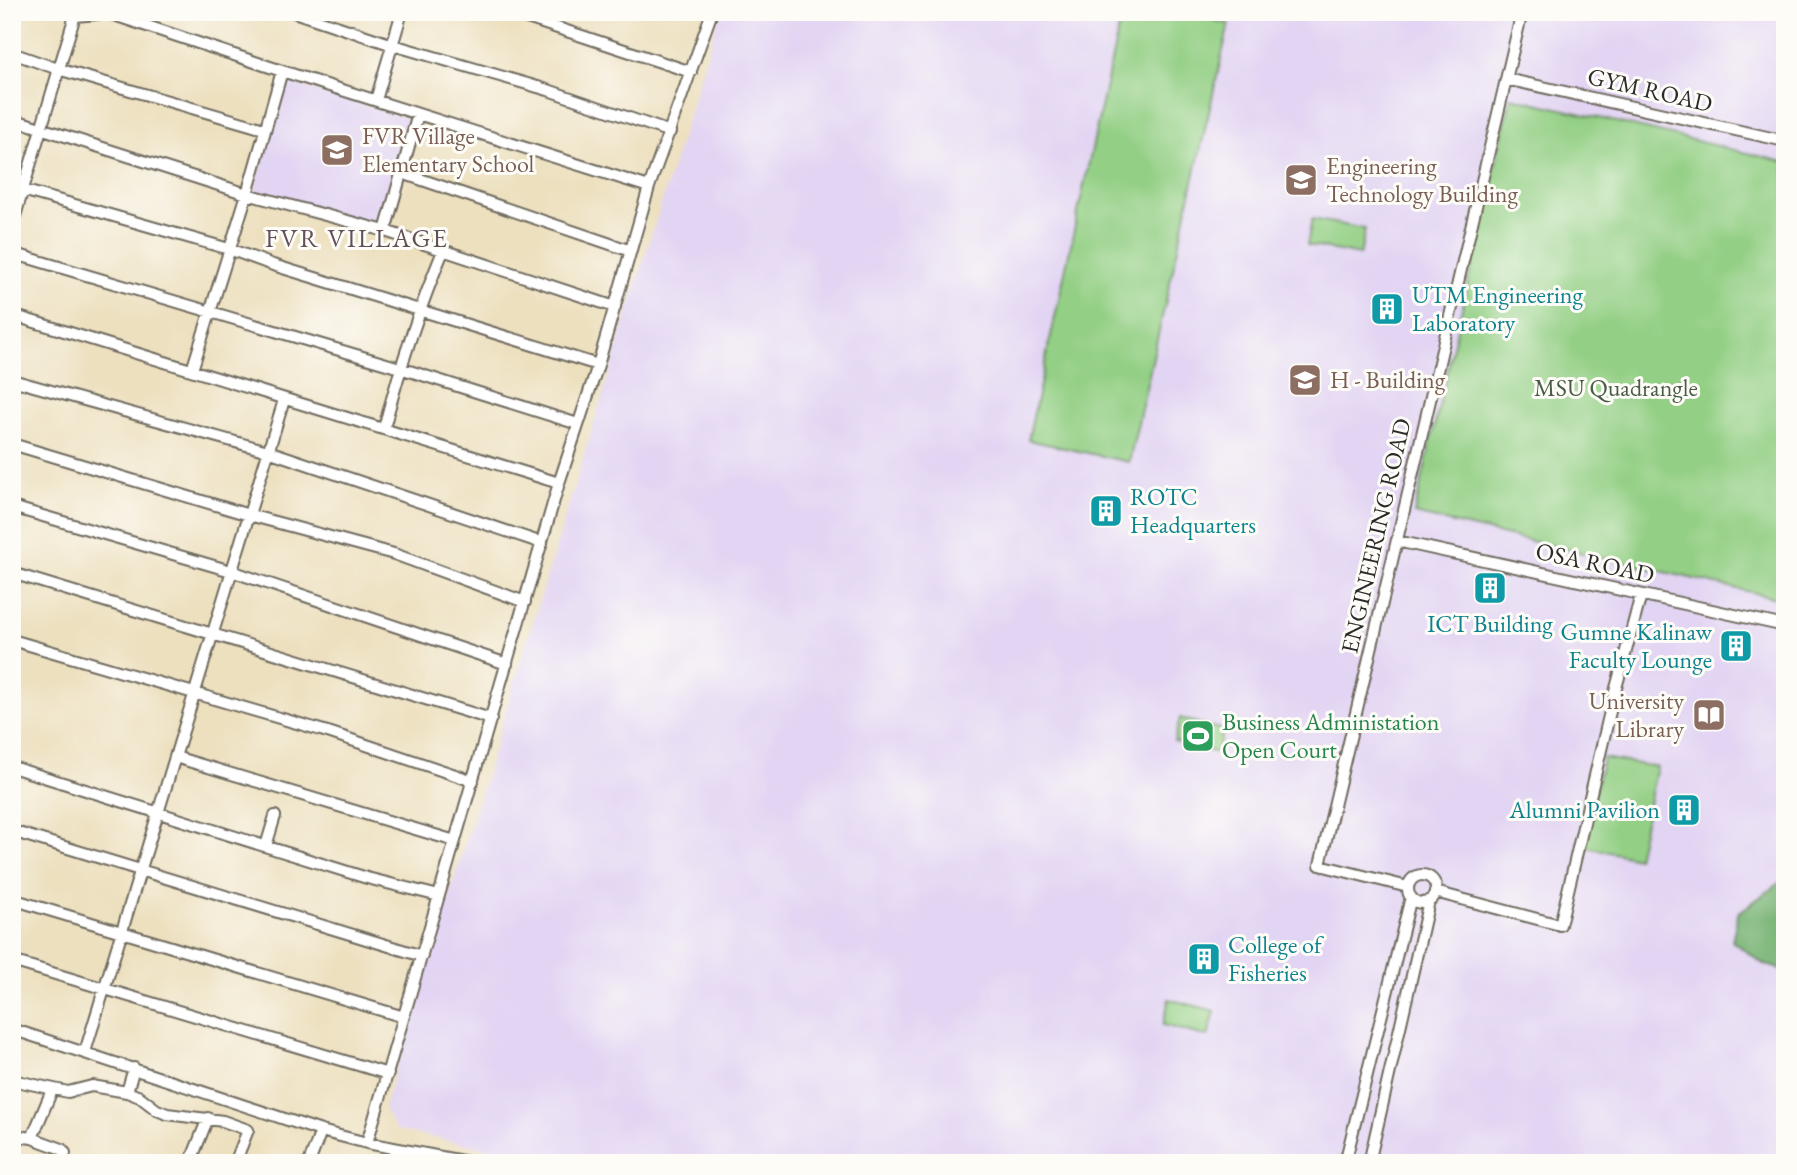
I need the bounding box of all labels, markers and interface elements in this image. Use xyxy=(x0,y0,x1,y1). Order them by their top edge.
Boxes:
street label: GYM ROAD xyxy=(1585,60,1716,119)
place label: FVR Village Elementary School xyxy=(362,120,534,179)
school or university icon: FVR Village Elementary School xyxy=(318,131,356,169)
place label: Engineering Technology Building xyxy=(1326,150,1518,209)
school or university icon: Engineering Technology Building xyxy=(1282,161,1320,199)
district label: FVR VILLAGE xyxy=(265,221,449,255)
place label: UTM Engineering Laboratory xyxy=(1412,279,1583,338)
building icon: UTM Engineering Laboratory xyxy=(1368,290,1406,328)
school or university icon: H - Building xyxy=(1286,361,1324,399)
place label: H - Building xyxy=(1330,364,1446,395)
park label: MSU Quadrangle xyxy=(1534,372,1698,403)
street label: ENGINEERING ROAD xyxy=(1333,415,1418,656)
place label: ROTC Headquarters xyxy=(1130,481,1256,540)
building icon: ROTC Headquarters xyxy=(1087,492,1125,530)
street label: OSA ROAD xyxy=(1533,535,1657,590)
building icon: ICT Building xyxy=(1471,569,1509,607)
place label: ICT Building xyxy=(1427,608,1553,639)
place label: Gumne Kalinaw Faculty Lounge xyxy=(1561,616,1713,675)
building icon: Gumne Kalinaw Faculty Lounge xyxy=(1717,627,1755,665)
place label: University Library xyxy=(1589,685,1684,744)
library icon: University Library xyxy=(1690,696,1728,734)
place label: Business Administation Open Court xyxy=(1222,706,1440,765)
sports icon: Business Administation Open Court xyxy=(1179,717,1217,755)
building icon: Alumni Pavilion xyxy=(1665,791,1703,829)
place label: Alumni Pavilion xyxy=(1508,794,1660,825)
place label: College of Fisheries xyxy=(1228,929,1325,988)
building icon: College of Fisheries xyxy=(1185,940,1223,978)

